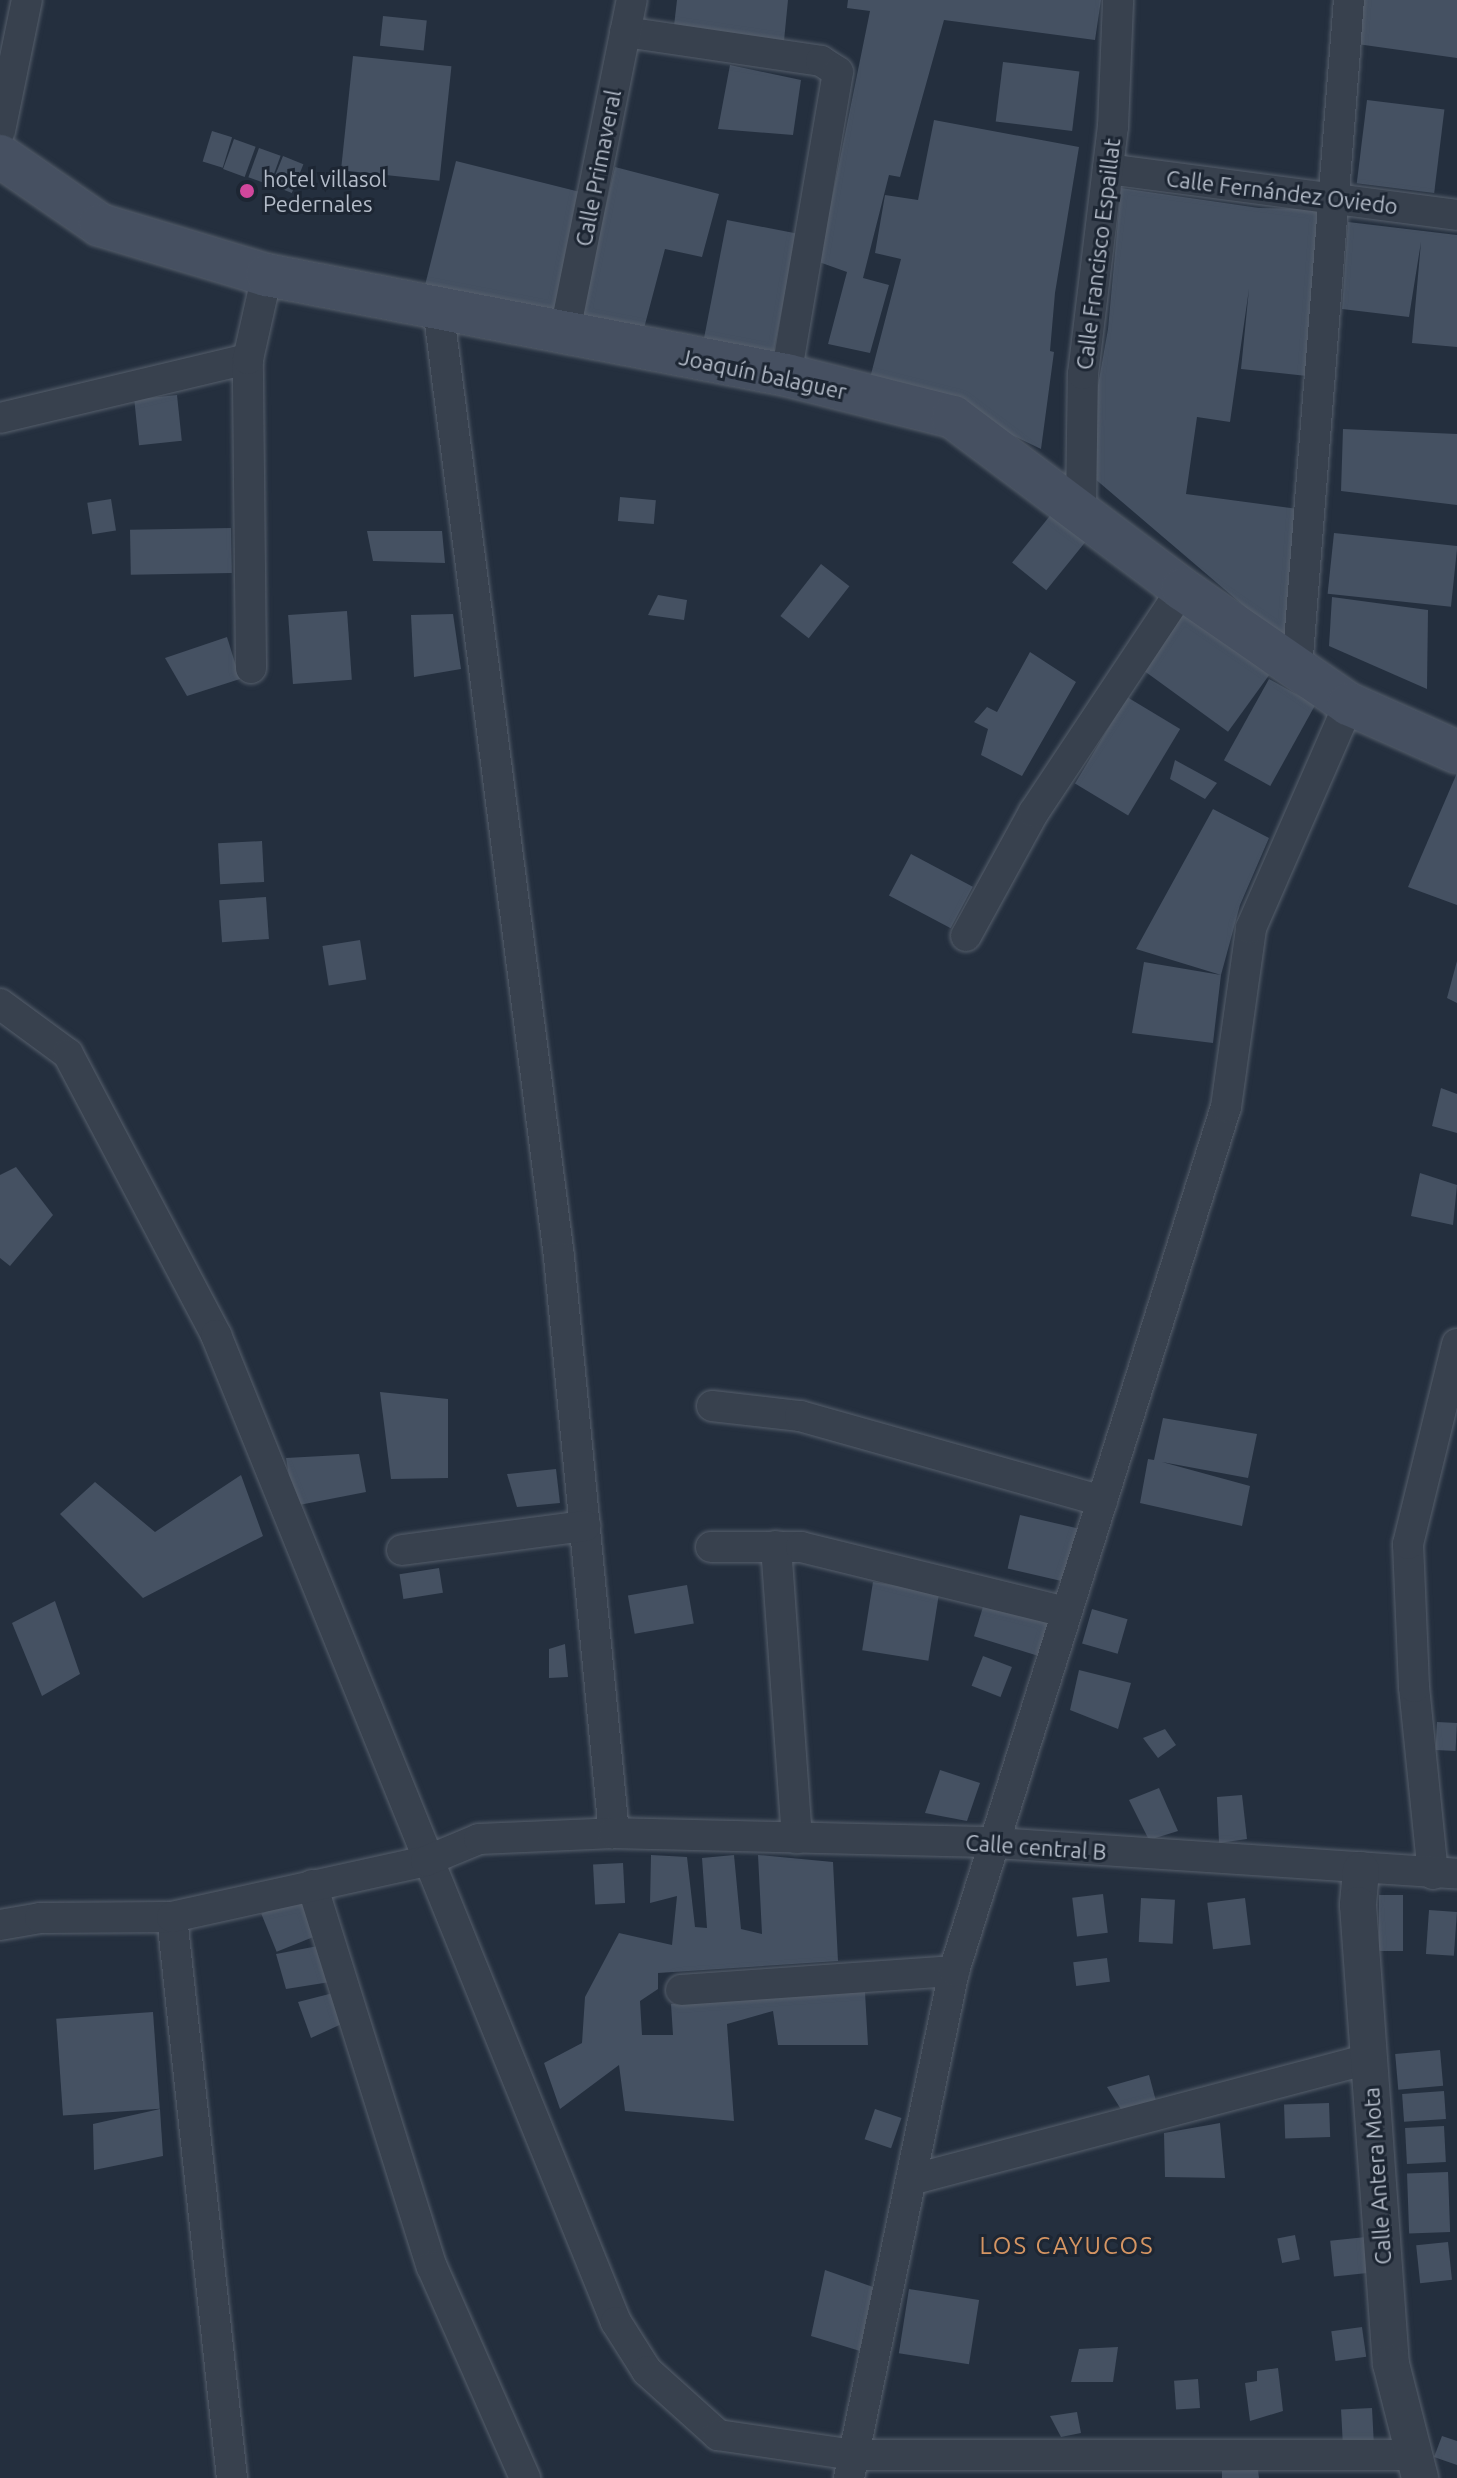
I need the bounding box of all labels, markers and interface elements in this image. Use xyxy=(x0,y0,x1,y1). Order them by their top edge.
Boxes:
street label: Calle Primaveral xyxy=(570,88,626,248)
street label: Calle Francisco Espaillat xyxy=(1071,137,1125,371)
place label: hotel villasol Pedernales xyxy=(263,165,387,216)
street label: Calle Fernández Oviedo xyxy=(1165,165,1399,219)
marker: hotel villasol Pedernales xyxy=(238,182,256,200)
street label: Joaquín balaguer xyxy=(677,343,849,405)
street label: Calle central B xyxy=(965,1829,1107,1865)
street label: Calle Antera Mota xyxy=(1358,2086,1396,2266)
district label: LOS CAYUCOS xyxy=(979,2232,1155,2260)

